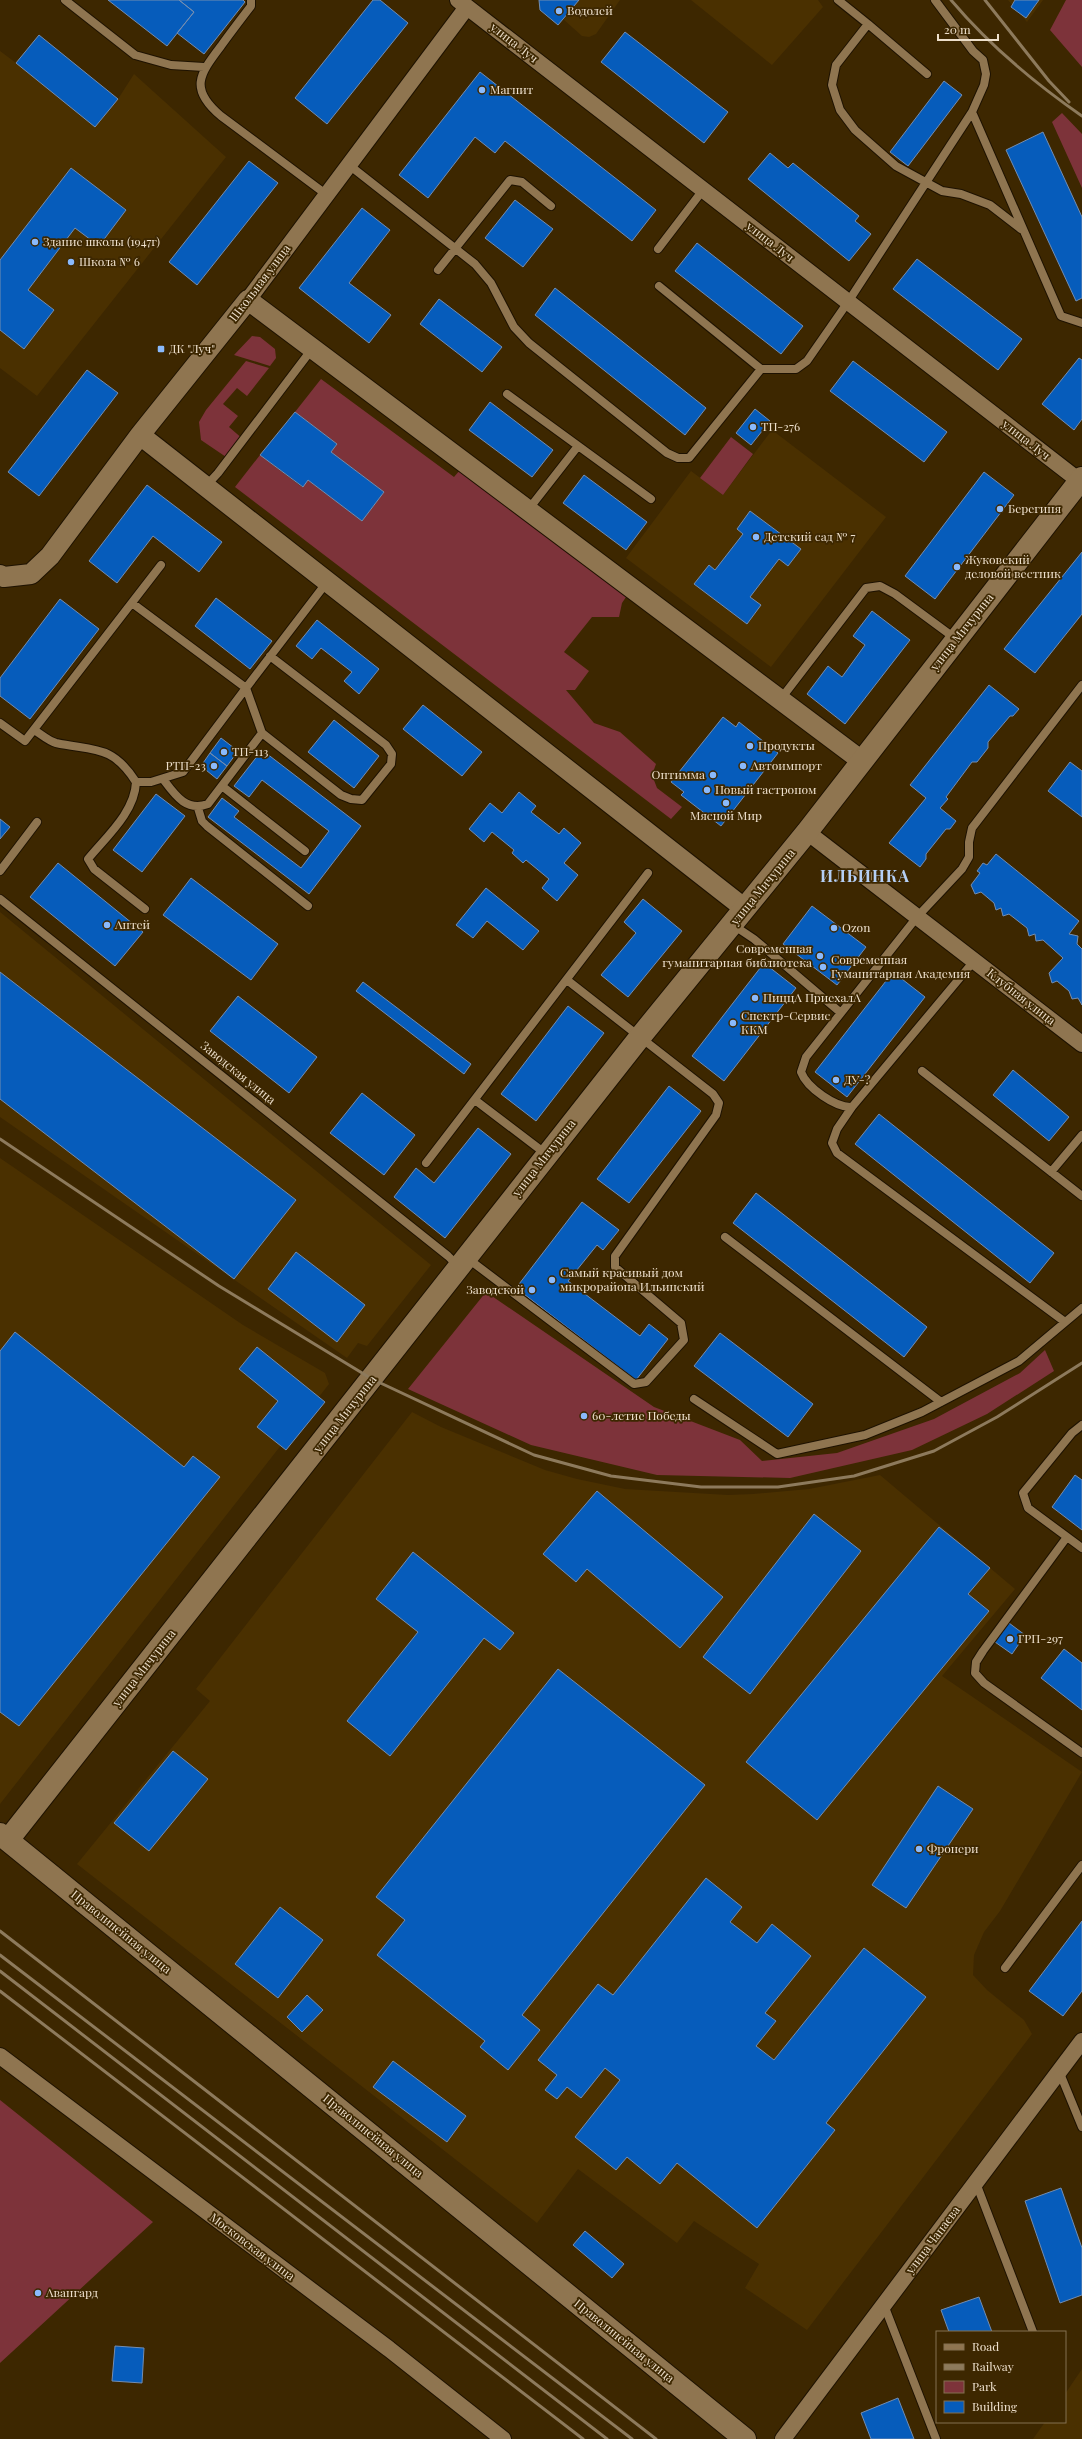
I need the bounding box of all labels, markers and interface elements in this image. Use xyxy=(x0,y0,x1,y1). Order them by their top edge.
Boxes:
place label: Водолей xyxy=(567,2,613,18)
marker: Водолей xyxy=(554,6,564,16)
scale bar xyxy=(938,16,998,42)
street label: улица Луч xyxy=(487,18,542,66)
text: 20 m xyxy=(944,21,971,37)
place label: Магнит xyxy=(490,81,534,97)
marker: Магнит xyxy=(477,85,487,95)
street label: улица Луч xyxy=(743,217,798,265)
place label: Здание школы (1947г) xyxy=(43,233,160,249)
marker: Здание школы (1947г) xyxy=(30,237,40,247)
street label: Школьная улица xyxy=(225,241,293,324)
place label: Школа № 6 xyxy=(79,253,140,269)
marker: Школа № 6 xyxy=(66,257,76,267)
place label: ДК "Луч" xyxy=(169,340,215,356)
marker: ДК "Луч" xyxy=(156,344,166,354)
street label: улица Луч xyxy=(999,415,1054,463)
place label: ТП-276 xyxy=(761,418,800,434)
marker: ТП-276 xyxy=(748,422,758,432)
place label: Берегиня xyxy=(1008,500,1062,516)
marker: Берегиня xyxy=(995,504,1005,514)
place label: Детский сад № 7 xyxy=(764,528,855,544)
marker: Детский сад № 7 xyxy=(751,532,761,542)
place label: Жуковский деловой вестник xyxy=(965,551,1061,581)
marker: Жуковский деловой вестник xyxy=(952,562,962,572)
street label: улица Мичурина xyxy=(925,589,996,674)
place label: Продукты xyxy=(758,737,815,753)
marker: Продукты xyxy=(745,741,755,751)
place label: ТП-113 xyxy=(232,743,268,759)
marker: ТП-113 xyxy=(219,747,229,757)
place label: РТП-23 xyxy=(165,757,206,773)
place label: Автоимпорт xyxy=(750,757,822,773)
marker: РТП-23 xyxy=(209,761,219,771)
marker: Автоимпорт xyxy=(738,761,748,771)
place label: Оптимма xyxy=(652,766,705,782)
marker: Оптимма xyxy=(708,770,718,780)
place label: Новый гастроном xyxy=(715,781,817,797)
marker: Новый гастроном xyxy=(702,785,712,795)
marker: Мясной Мир xyxy=(721,798,731,808)
place label: Мясной Мир xyxy=(690,807,762,823)
street label: улица Мичурина xyxy=(726,845,798,929)
district label: ИЛЬИНКА xyxy=(820,865,910,886)
place label: Антей xyxy=(114,916,151,932)
place label: Ozon xyxy=(842,919,870,935)
marker: Антей xyxy=(102,920,112,930)
marker: Ozon xyxy=(829,923,839,933)
place label: Современная гуманитарная библиотека xyxy=(662,940,813,970)
marker: Современная гуманитарная библиотека xyxy=(815,951,825,961)
place label: Современная Гуманитарная Академия xyxy=(831,951,971,981)
marker: Современная Гуманитарная Академия xyxy=(818,962,828,972)
street label: Клубная улица xyxy=(984,964,1059,1028)
place label: ПиццА ПриехалА xyxy=(763,989,861,1005)
marker: ПиццА ПриехалА xyxy=(750,993,760,1003)
place label: Спектр-Сервис ККМ xyxy=(741,1007,830,1037)
marker: Спектр-Сервис ККМ xyxy=(728,1018,738,1028)
street label: Заводская улица xyxy=(198,1037,279,1107)
place label: ДУ-? xyxy=(844,1071,871,1087)
marker: ДУ-? xyxy=(831,1075,841,1085)
street label: улица Мичурина xyxy=(507,1115,578,1200)
place label: Самый красивый дом микрорайона Ильинский xyxy=(560,1264,705,1294)
marker: Самый красивый дом микрорайона Ильинский xyxy=(547,1275,557,1285)
place label: Заводской xyxy=(466,1281,524,1297)
marker: Заводской xyxy=(527,1285,537,1295)
street label: улица Мичурина xyxy=(308,1371,379,1456)
place label: 60-летие Победы xyxy=(592,1407,691,1423)
marker: 60-летие Победы xyxy=(579,1411,589,1421)
street label: улица Мичурина xyxy=(107,1625,178,1710)
place label: ГРП-297 xyxy=(1018,1630,1063,1646)
marker: ГРП-297 xyxy=(1005,1634,1015,1644)
place label: Фронери xyxy=(927,1840,979,1856)
marker: Фронери xyxy=(914,1844,924,1854)
street label: Праволинейная улица xyxy=(68,1886,175,1977)
street label: Праволинейная улица xyxy=(320,2090,427,2181)
street label: улица Чапаева xyxy=(901,2202,963,2277)
street label: Московская улица xyxy=(207,2209,299,2284)
place label: Авангард xyxy=(45,2284,99,2300)
marker: Авангард xyxy=(33,2288,43,2298)
street label: Праволинейная улица xyxy=(571,2295,678,2386)
legend xyxy=(936,2331,1066,2423)
text: Road xyxy=(972,2338,999,2354)
text: Railway xyxy=(972,2358,1014,2374)
text: Park xyxy=(972,2378,997,2394)
text: Building xyxy=(972,2398,1018,2414)

